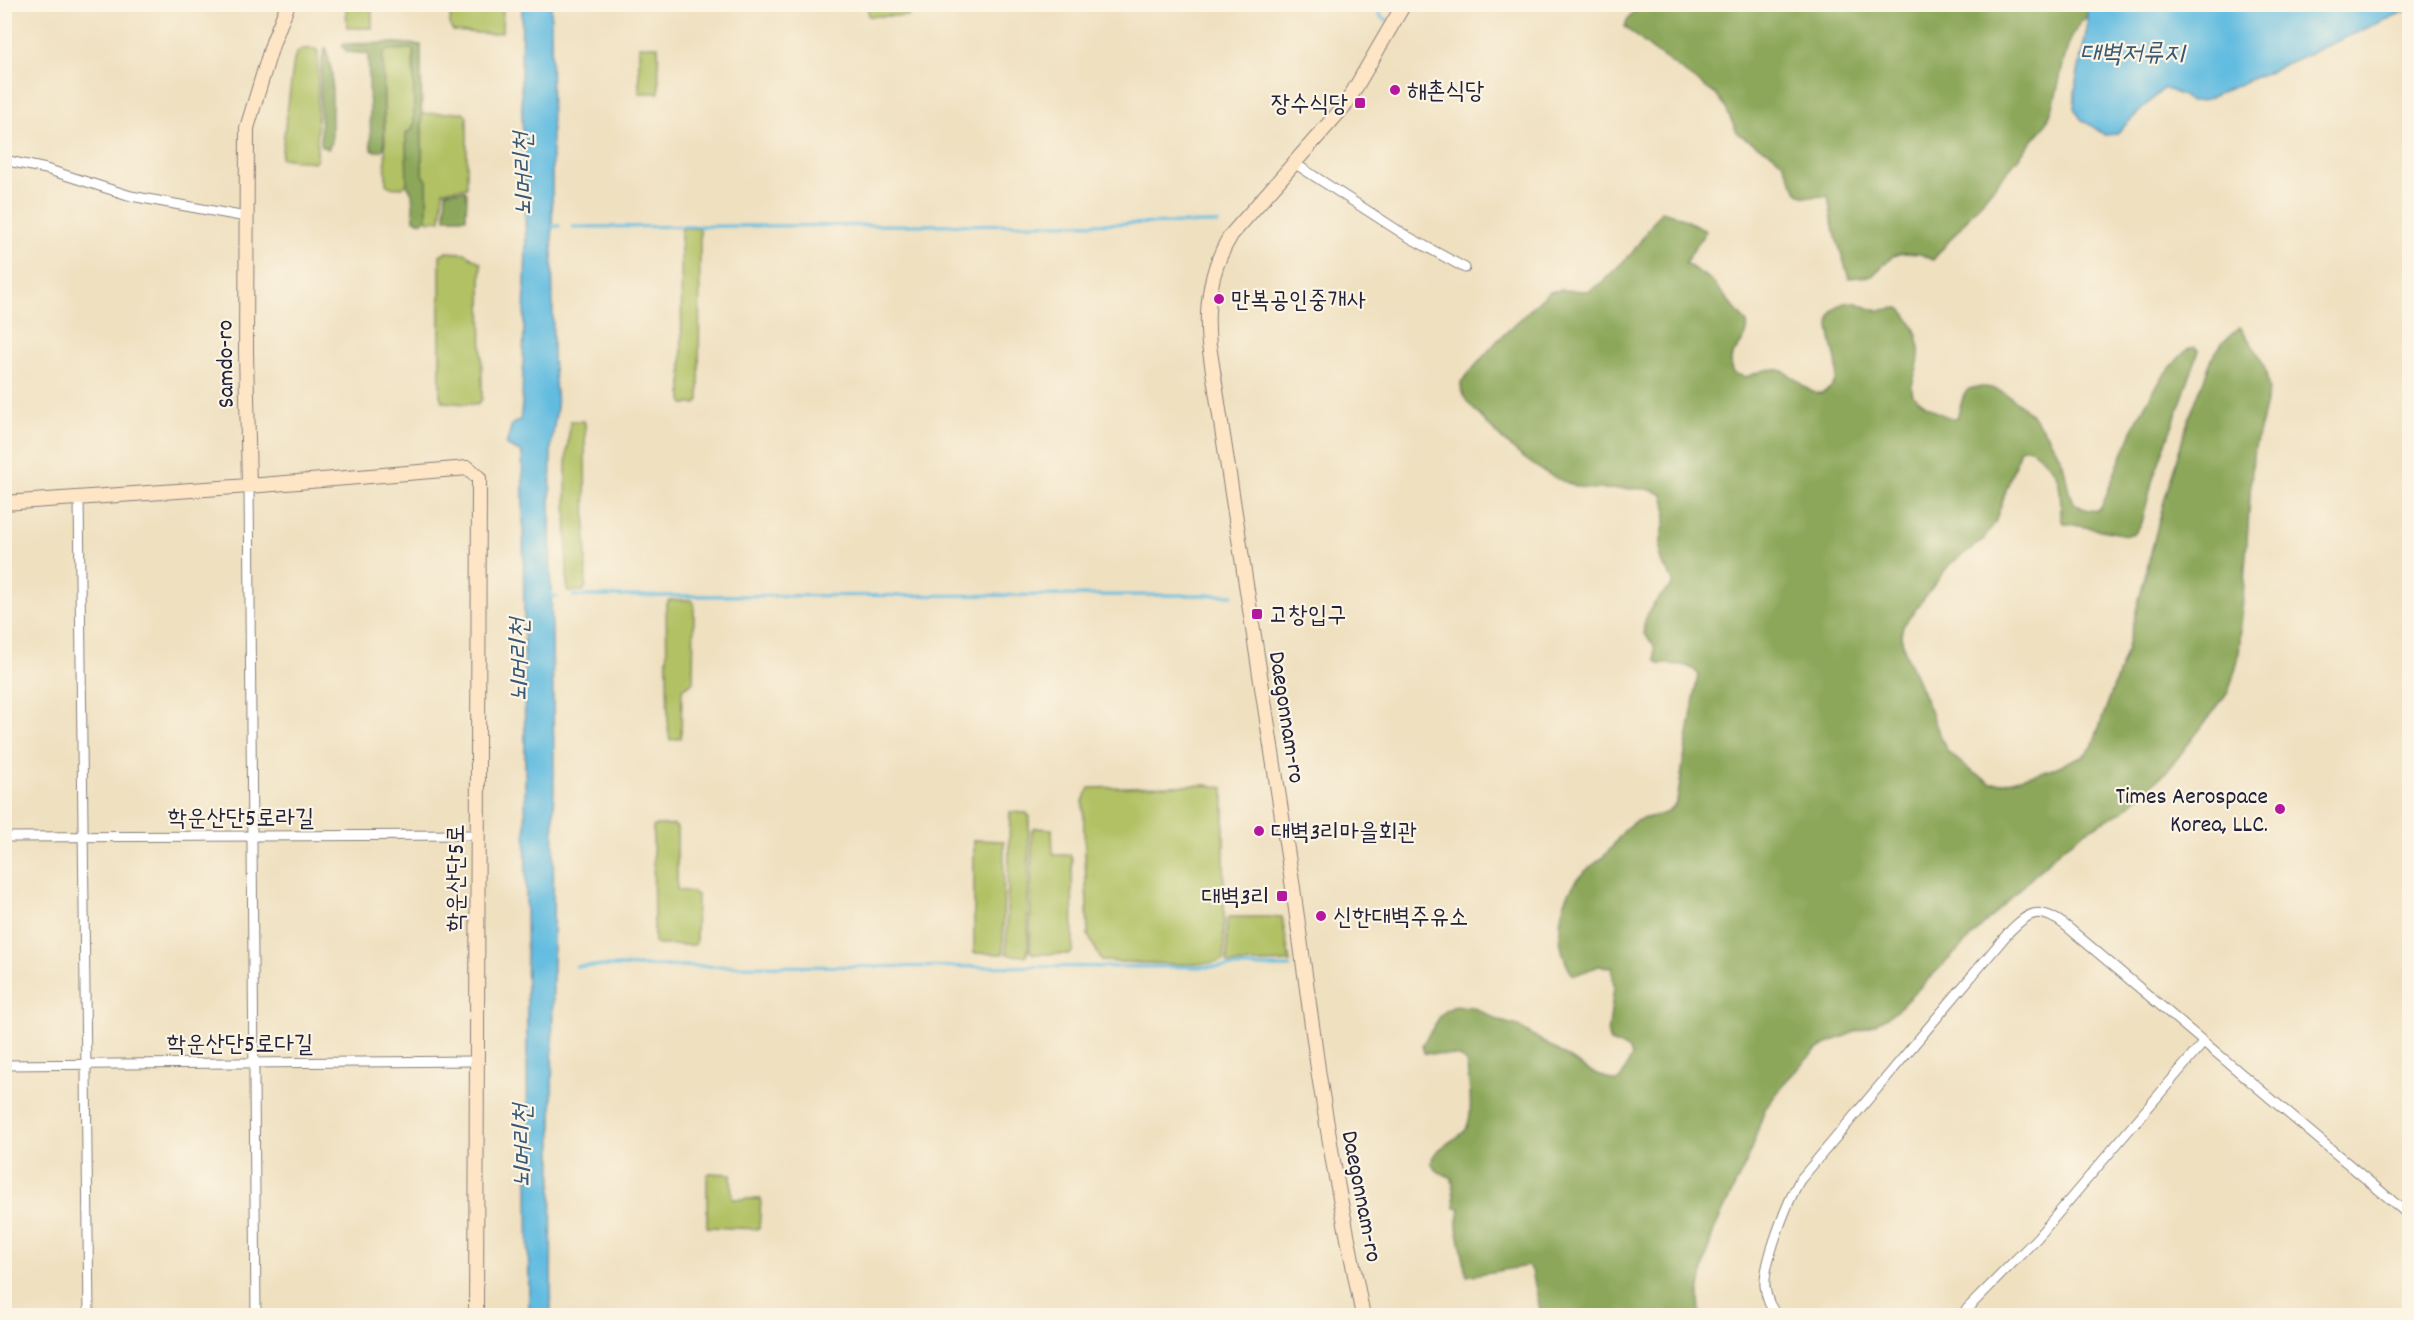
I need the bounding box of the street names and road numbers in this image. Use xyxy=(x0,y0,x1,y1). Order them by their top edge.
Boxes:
street label: Samdo-ro xyxy=(209,320,245,408)
street label: Daegonnam-ro xyxy=(1258,649,1312,786)
street label: 학운산단5로라길 xyxy=(168,803,314,837)
street label: 학운산단5로 xyxy=(441,824,475,932)
street label: 학운산단5로다길 xyxy=(167,1029,313,1063)
street label: Daegonnam-ro xyxy=(1331,1128,1389,1265)

